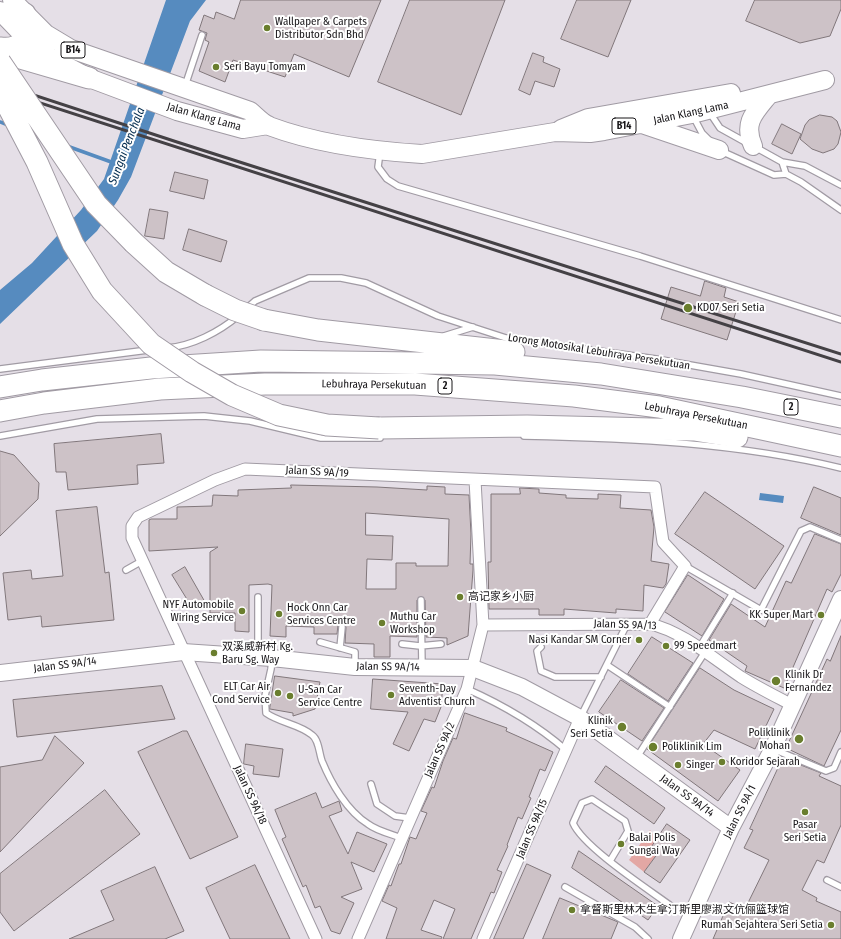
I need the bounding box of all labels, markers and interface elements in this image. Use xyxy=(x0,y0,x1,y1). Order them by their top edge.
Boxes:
place label: Wallpaper & Carpets Distributor Sdn Bhd xyxy=(275,15,367,41)
marker: Wallpaper & Carpets Distributor Sdn Bhd xyxy=(262,23,272,33)
road number: B14 xyxy=(61,42,85,58)
place label: Seri Bayu Tomyam xyxy=(224,60,306,74)
marker: Seri Bayu Tomyam xyxy=(211,62,221,72)
street label: Jalan Klang Lama xyxy=(652,99,730,127)
street label: Jalan Klang Lama xyxy=(165,100,243,134)
water label: Sungai Penchala xyxy=(106,105,148,187)
road number: B14 xyxy=(612,118,636,134)
place label: KD07 Seri Setia xyxy=(697,301,765,315)
marker: KD07 Seri Setia xyxy=(682,302,694,314)
street label: Lorong Motosikal Lebuhraya Persekutuan xyxy=(507,331,691,373)
street label: Lebuhraya Persekutuan xyxy=(321,377,427,393)
road number: 2 xyxy=(438,378,452,394)
road number: 2 xyxy=(784,399,798,415)
street label: Lebuhraya Persekutuan xyxy=(643,400,749,432)
street label: Jalan SS 9A/19 xyxy=(285,464,349,480)
place label: 高记家乡小厨 xyxy=(468,590,534,604)
marker: 高记家乡小厨 xyxy=(455,592,465,602)
place label: NYF Automobile Wiring Service xyxy=(163,598,234,624)
place label: Hock Onn Car Services Centre xyxy=(287,601,356,627)
marker: NYF Automobile Wiring Service xyxy=(237,606,247,616)
place label: KK Super Mart xyxy=(749,608,813,622)
marker: Hock Onn Car Services Centre xyxy=(274,609,284,619)
place label: Muthu Car Workshop xyxy=(390,610,436,636)
marker: KK Super Mart xyxy=(816,610,826,620)
street label: Jalan SS 9A/13 xyxy=(593,617,657,633)
marker: Muthu Car Workshop xyxy=(377,618,387,628)
place label: Nasi Kandar SM Corner xyxy=(529,633,631,647)
marker: Nasi Kandar SM Corner xyxy=(634,635,644,645)
place label: 99 Speedmart xyxy=(674,639,737,653)
place label: 双溪威新村 Kg. Baru Sg. Way xyxy=(222,640,293,666)
marker: 99 Speedmart xyxy=(661,641,671,651)
marker: 双溪威新村 Kg. Baru Sg. Way xyxy=(209,648,219,658)
street label: Jalan SS 9A/14 xyxy=(33,655,97,675)
street label: Jalan SS 9A/14 xyxy=(356,660,420,674)
place label: Klinik Dr Fernandez xyxy=(785,668,831,694)
marker: Klinik Dr Fernandez xyxy=(770,675,782,687)
place label: ELT Car Air Cond Service xyxy=(212,680,270,706)
place label: Seventh-Day Adventist Church xyxy=(399,682,475,708)
place label: U-San Car Service Centre xyxy=(298,683,362,709)
marker: ELT Car Air Cond Service xyxy=(273,688,283,698)
marker: Seventh-Day Adventist Church xyxy=(386,690,396,700)
marker: U-San Car Service Centre xyxy=(285,691,295,701)
place label: Klinik Seri Setia xyxy=(570,714,613,740)
street label: Jalan SS 9A/2 xyxy=(422,720,458,780)
marker: Klinik Seri Setia xyxy=(616,721,628,733)
place label: Poliklinik Mohan xyxy=(749,726,790,752)
marker: Poliklinik Mohan xyxy=(793,733,805,745)
place label: Poliklinik Lim xyxy=(662,740,722,754)
marker: Poliklinik Lim xyxy=(647,741,659,753)
place label: Koridor Sejarah xyxy=(730,755,800,769)
marker: Koridor Sejarah xyxy=(717,757,727,767)
place label: Singer xyxy=(686,758,714,772)
marker: Singer xyxy=(673,760,683,770)
street label: Jalan SS 9A/18 xyxy=(231,763,269,827)
street label: Jalan SS 9A/14 xyxy=(657,772,717,820)
street label: Jalan SS 9A/1 xyxy=(721,783,759,841)
street label: Jalan SS 9A/15 xyxy=(514,797,550,861)
marker: Pasar Seri Setia xyxy=(800,807,810,817)
place label: Pasar Seri Setia xyxy=(784,818,826,844)
place label: Balai Polis Sungai Way xyxy=(629,831,680,857)
marker: Balai Polis Sungai Way xyxy=(616,839,626,849)
place label: 拿督斯里林木生拿汀斯里廖淑文伉俪篮球馆 xyxy=(580,903,789,917)
marker: 拿督斯里林木生拿汀斯里廖淑文伉俪篮球馆 xyxy=(567,905,577,915)
place label: Rumah Sejahtera Seri Setia xyxy=(701,918,823,932)
marker: Rumah Sejahtera Seri Setia xyxy=(826,920,836,930)

